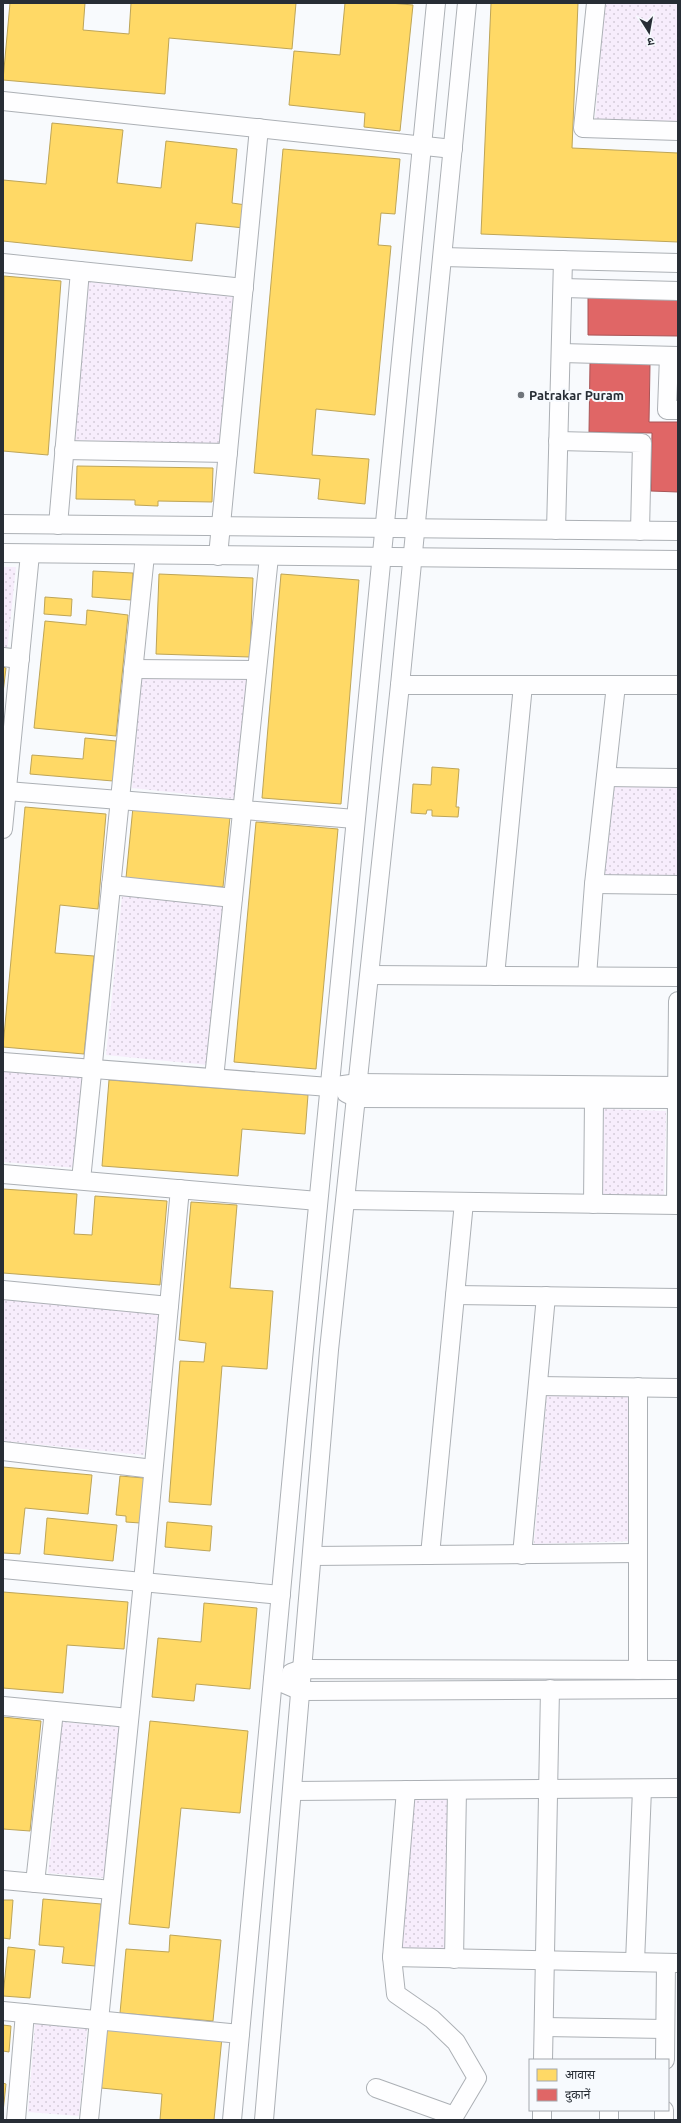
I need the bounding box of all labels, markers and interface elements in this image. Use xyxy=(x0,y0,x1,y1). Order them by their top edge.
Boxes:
north arrow xyxy=(629,12,669,52)
text: उ xyxy=(646,35,655,48)
place label: Patrakar Puram xyxy=(529,388,624,402)
marker: Patrakar Puram xyxy=(516,390,526,400)
legend xyxy=(529,2059,669,2111)
text: आवास xyxy=(565,2068,596,2081)
text: दुकानें xyxy=(565,2088,591,2103)

